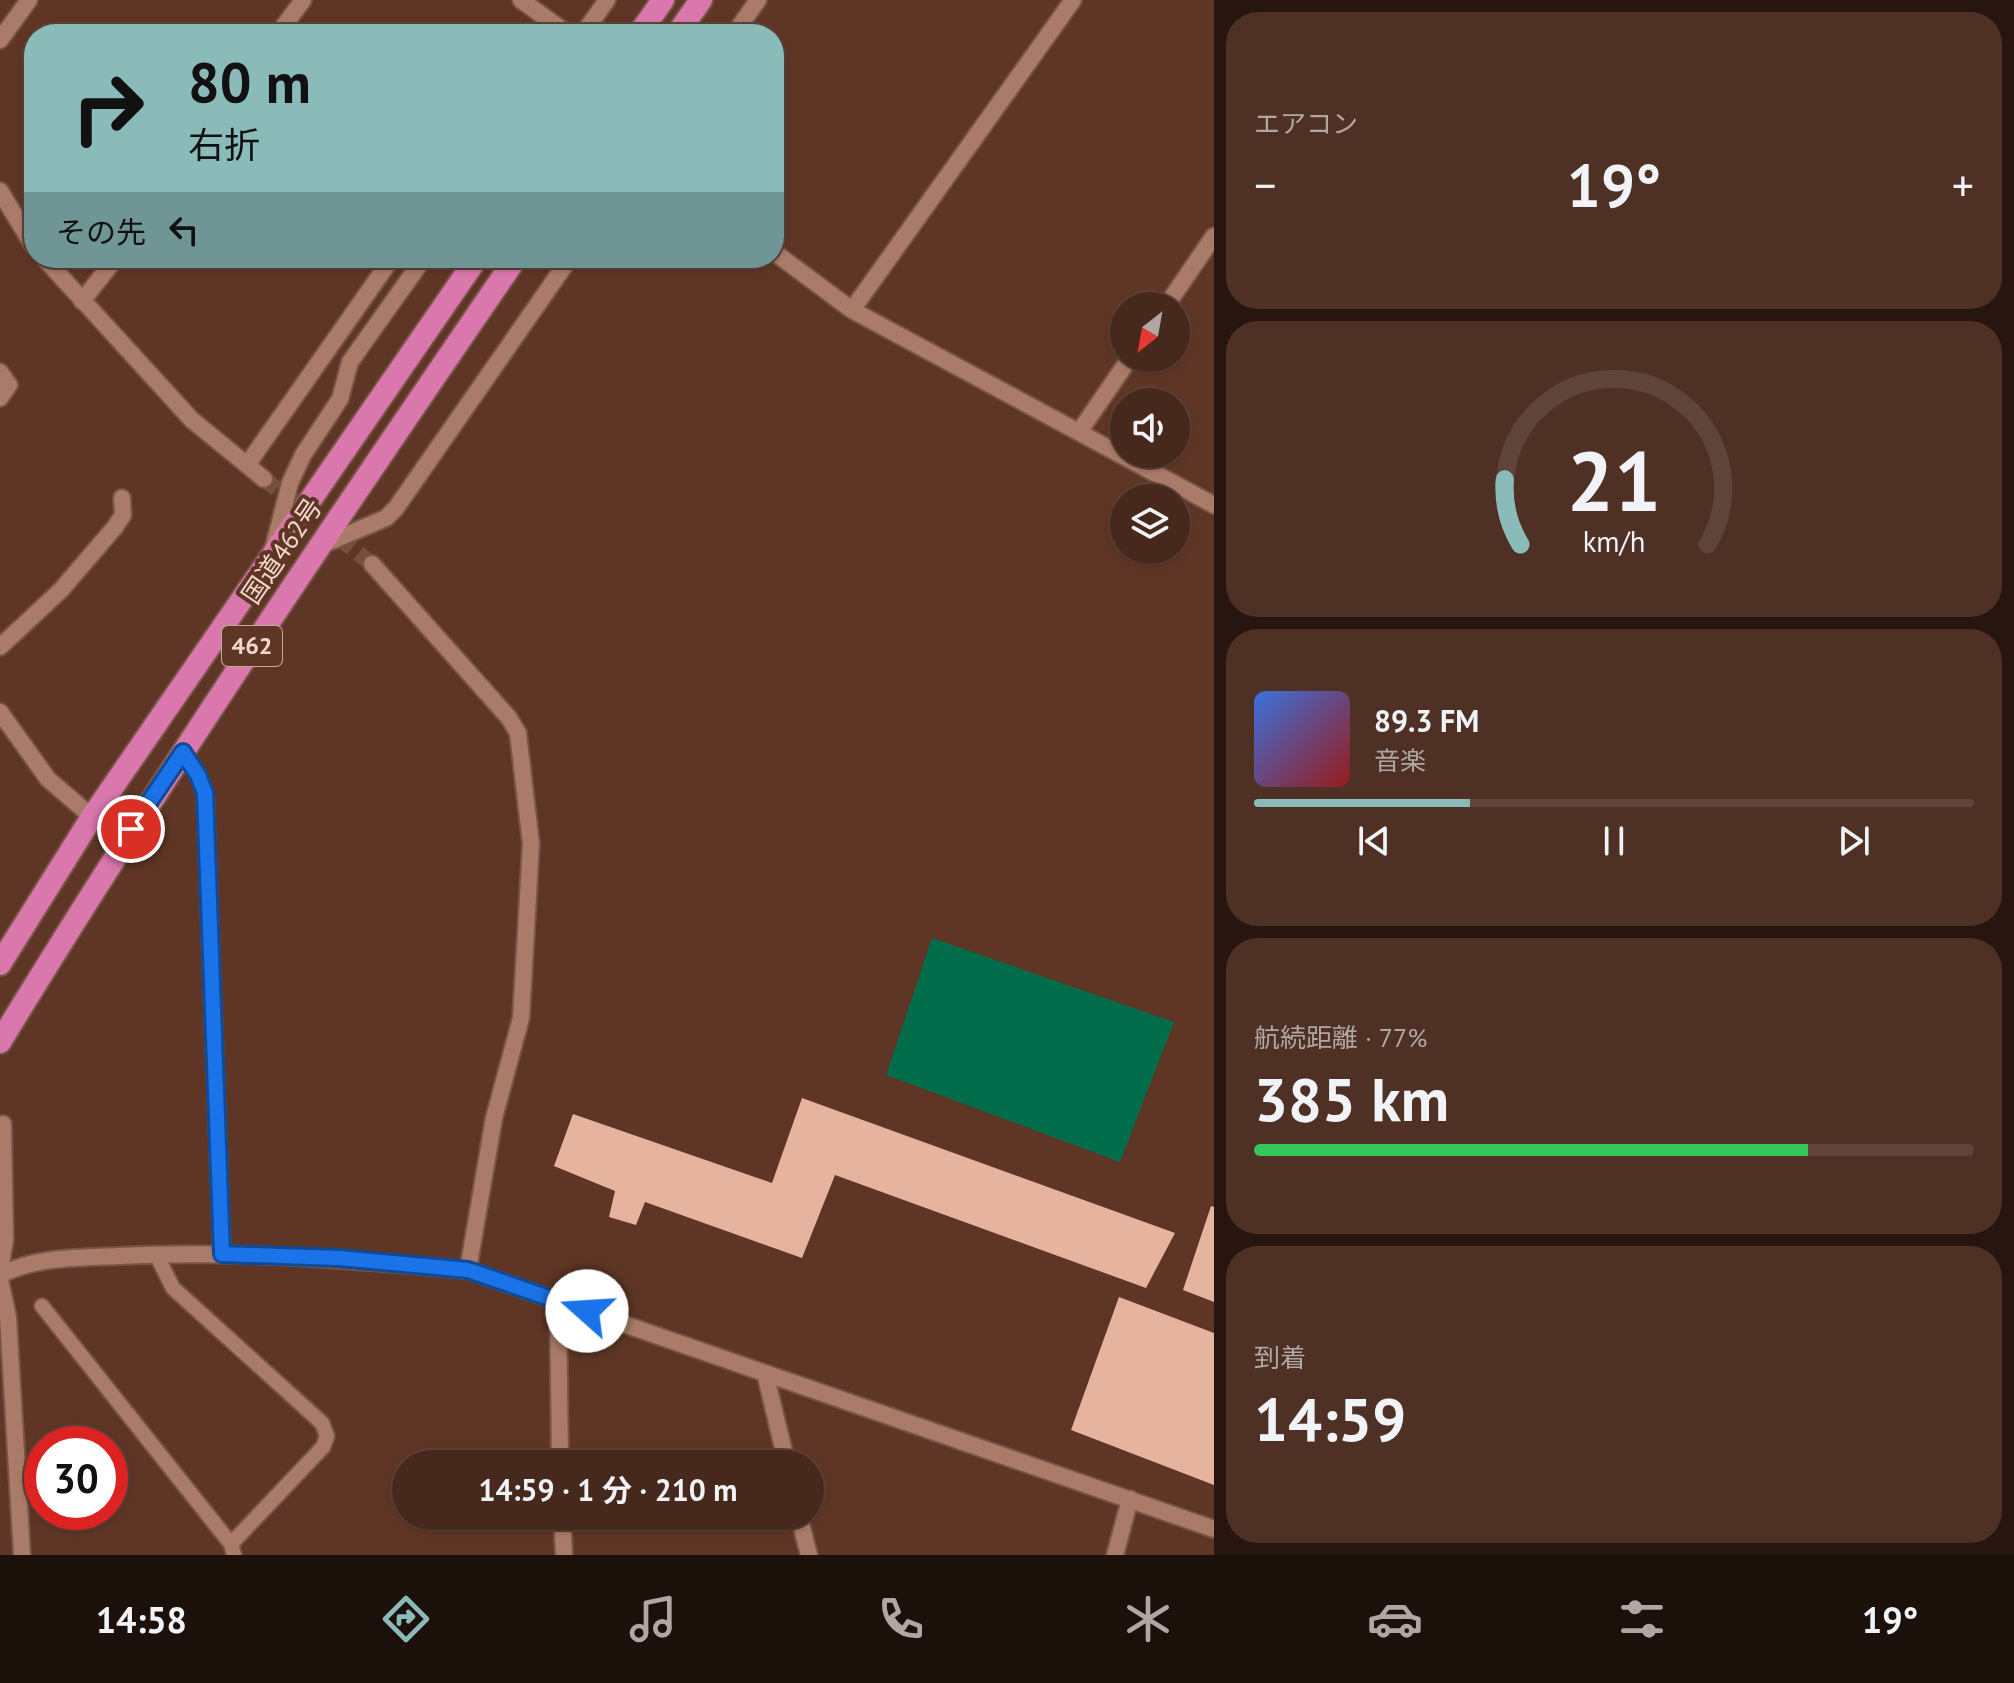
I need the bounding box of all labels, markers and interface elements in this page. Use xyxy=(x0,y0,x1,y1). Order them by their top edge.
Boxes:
text: 80 m xyxy=(188,46,311,118)
icon: right xyxy=(56,56,160,160)
text: エアコン xyxy=(1254,107,1358,140)
text: 右折 xyxy=(188,121,260,168)
text: 19° xyxy=(1567,146,1661,224)
text: − xyxy=(1254,156,1276,213)
text: + xyxy=(1952,156,1974,213)
icon: left xyxy=(162,208,206,252)
text: その先 xyxy=(56,212,146,251)
north arrow xyxy=(1110,292,1190,372)
map controls xyxy=(1110,292,1190,564)
button: sound xyxy=(1110,388,1190,468)
text: 21 xyxy=(1567,425,1661,533)
button: layers xyxy=(1110,484,1190,564)
street label: 国道462号 xyxy=(234,492,329,610)
text: km/h xyxy=(1583,523,1645,560)
road number: 462 xyxy=(222,626,282,666)
text: 89.3 FM xyxy=(1374,701,1479,740)
text: 音楽 xyxy=(1374,744,1426,777)
pin xyxy=(97,795,165,863)
icon: arrive xyxy=(109,807,153,851)
icon: previous xyxy=(1352,819,1396,863)
icon: pause xyxy=(1592,819,1636,863)
icon: next xyxy=(1832,819,1876,863)
text: 航続距離 · 77% xyxy=(1254,1021,1427,1054)
text: 385 km xyxy=(1254,1060,1449,1138)
position arrow xyxy=(545,1269,629,1353)
text: 到着 xyxy=(1254,1341,1306,1374)
text: 14:59 xyxy=(1254,1380,1406,1458)
speed limit sign: 30 xyxy=(24,1426,128,1530)
text: 14:59 · 1 分 · 210 m xyxy=(478,1470,738,1509)
icon: directions xyxy=(378,1591,434,1647)
icon: music xyxy=(625,1591,681,1647)
icon: phone xyxy=(873,1591,929,1647)
icon: climate xyxy=(1120,1591,1176,1647)
icon: car xyxy=(1367,1591,1423,1647)
icon: filters xyxy=(1614,1591,1670,1647)
text: 14:58 xyxy=(96,1596,187,1643)
text: 19° xyxy=(1862,1596,1918,1643)

